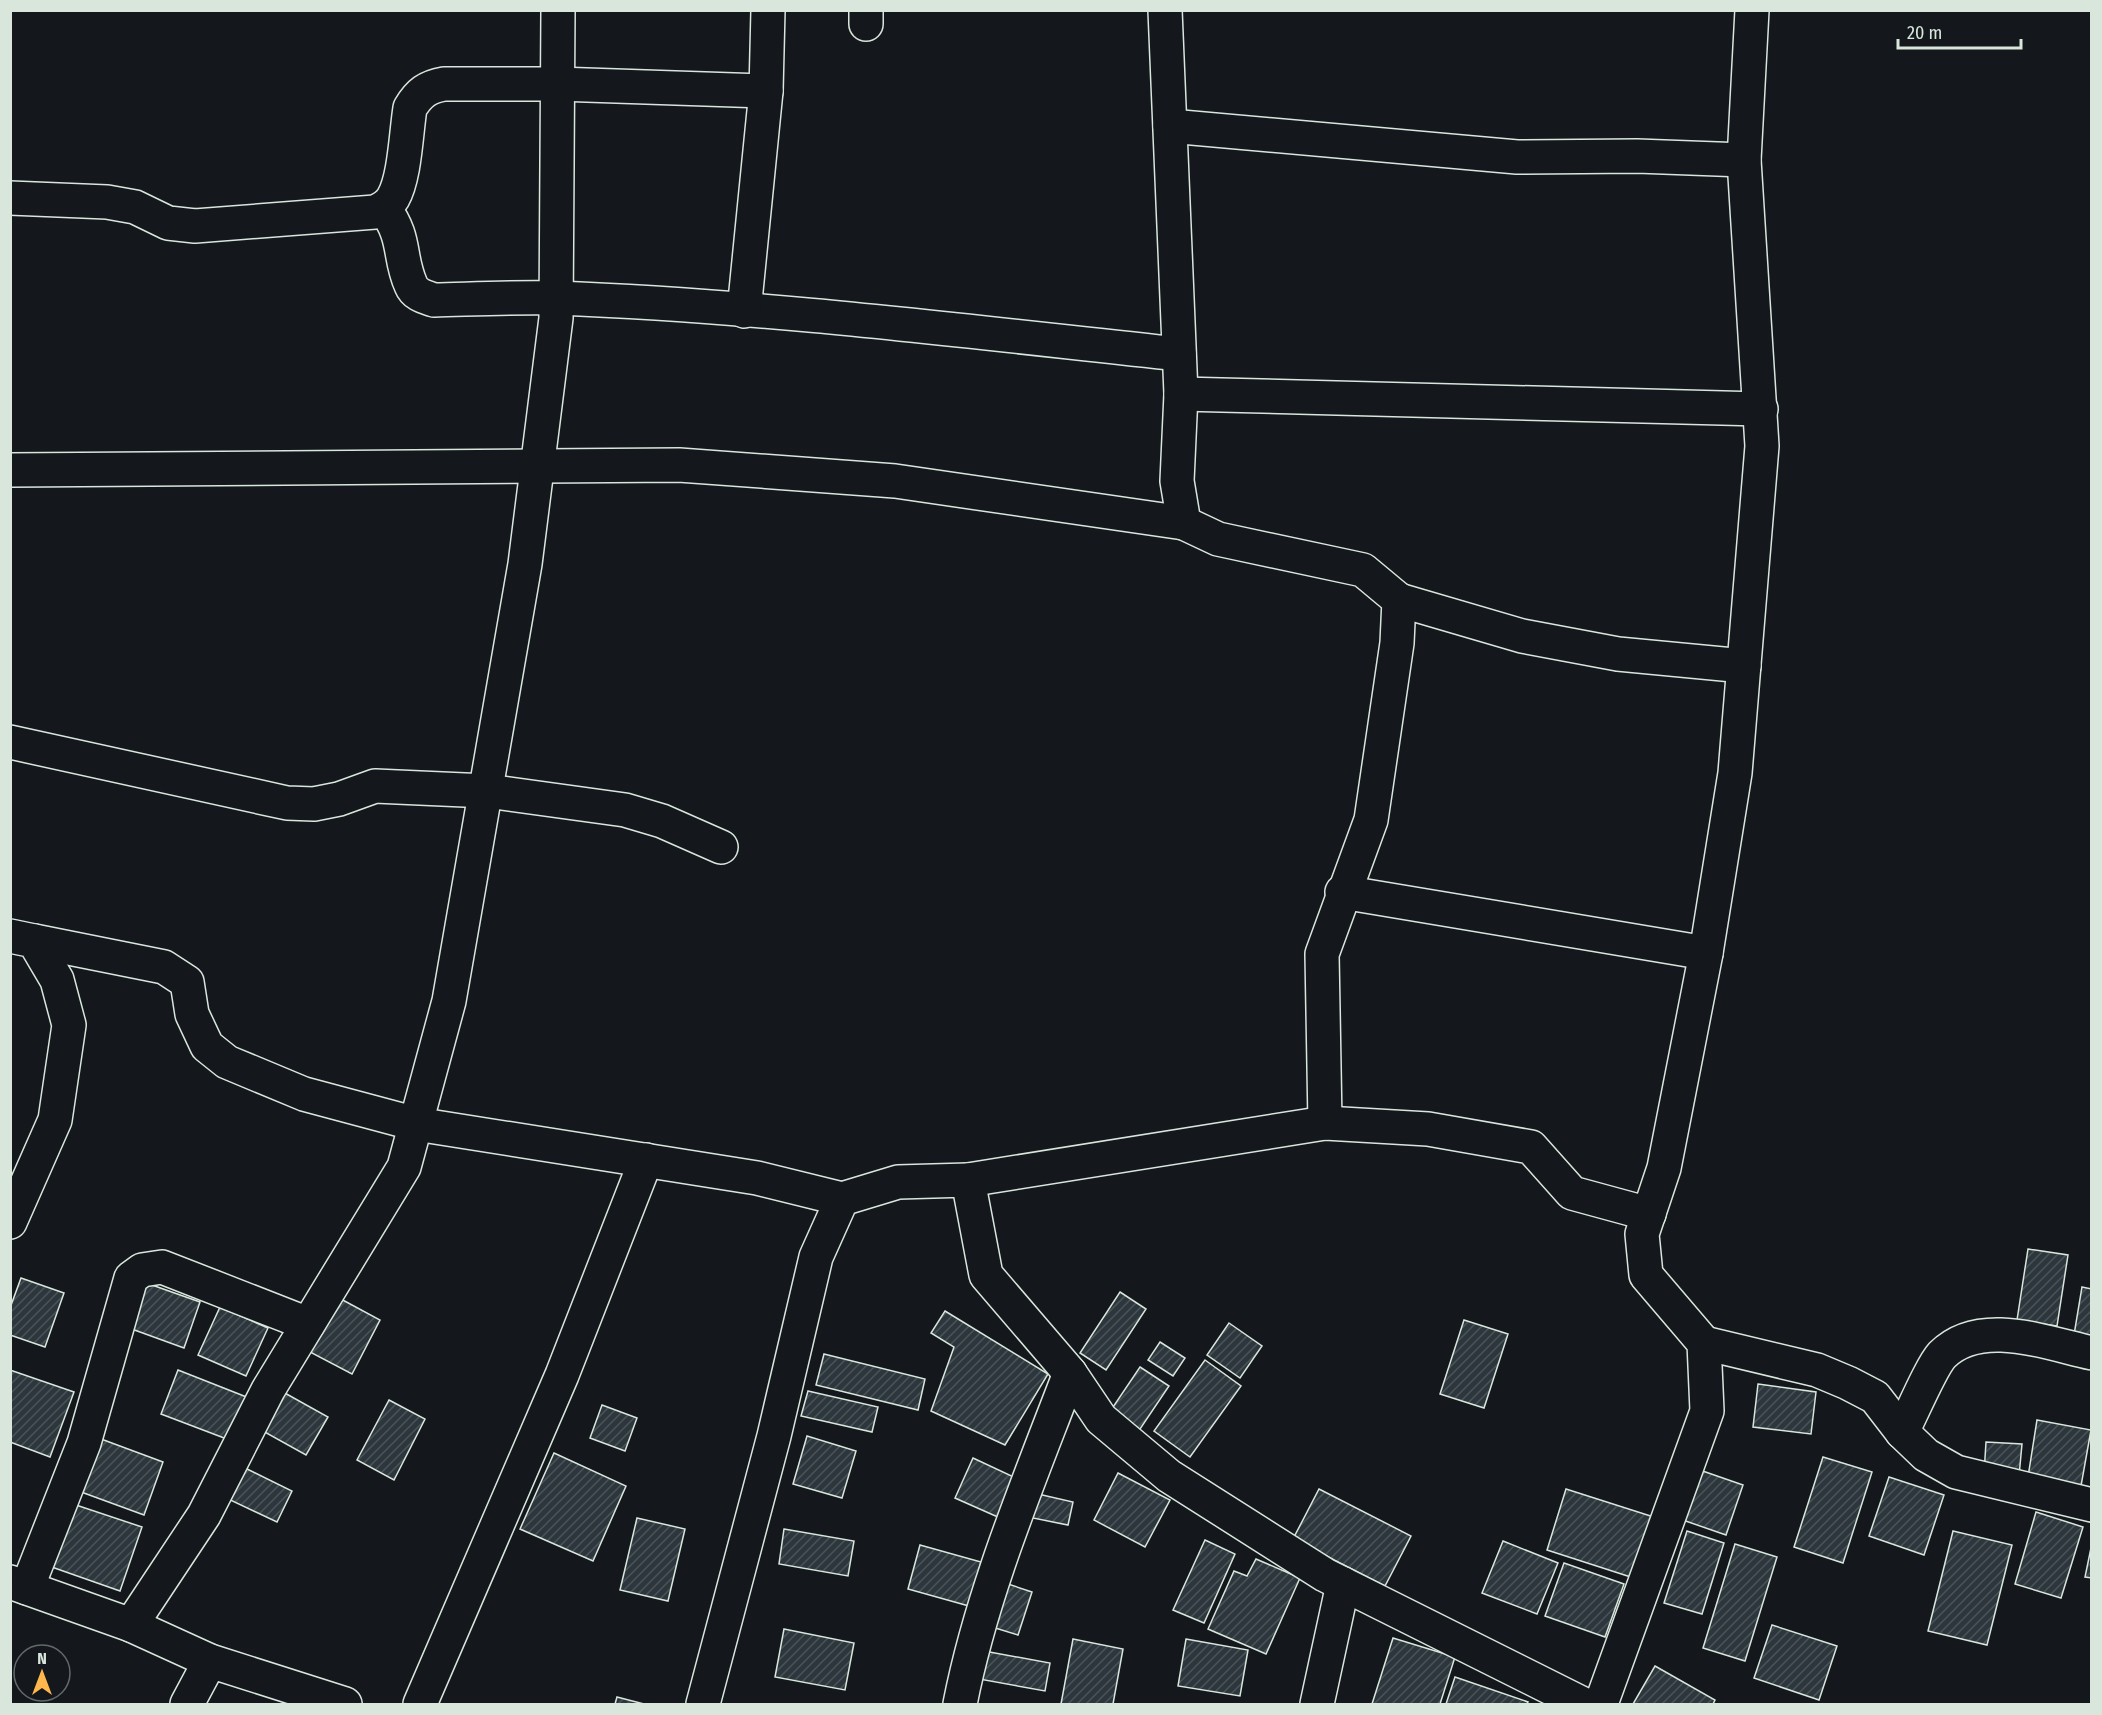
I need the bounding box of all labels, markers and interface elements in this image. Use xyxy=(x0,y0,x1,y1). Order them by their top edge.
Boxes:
scale bar xyxy=(1898,12,2021,50)
text: 20 m xyxy=(1907,22,1942,44)
north arrow xyxy=(12,1643,72,1703)
text: N xyxy=(37,1649,47,1668)

